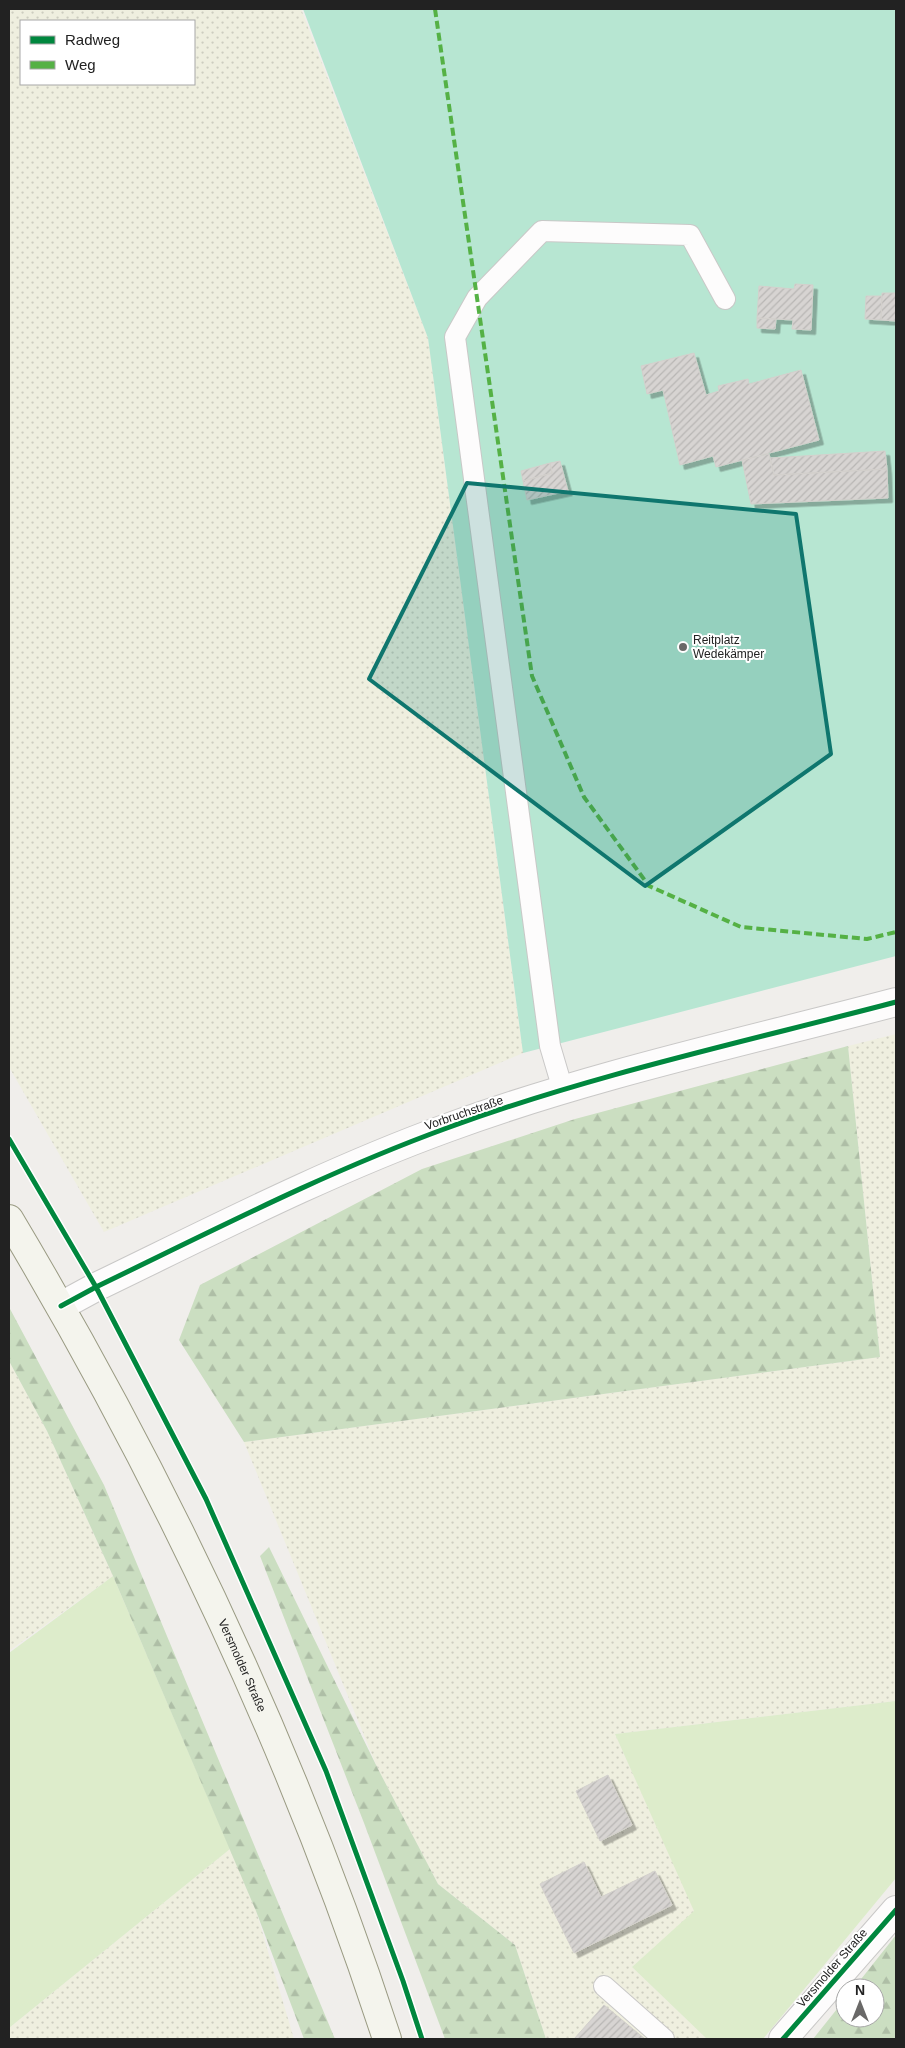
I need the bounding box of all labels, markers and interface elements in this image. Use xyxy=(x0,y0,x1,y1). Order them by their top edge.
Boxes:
legend xyxy=(20,20,195,85)
text: Radweg xyxy=(65,31,120,48)
text: Weg xyxy=(65,56,96,73)
place label: Reitplatz Wedekämper xyxy=(693,633,764,661)
marker: Reitplatz Wedekämper xyxy=(677,641,689,653)
street label: Vorbruchstraße xyxy=(423,1093,505,1133)
street label: Versmolder Straße xyxy=(215,1617,269,1714)
street label: Versmolder Straße xyxy=(794,1925,870,2010)
north arrow xyxy=(835,1978,885,2028)
text: N xyxy=(855,1982,865,1998)

